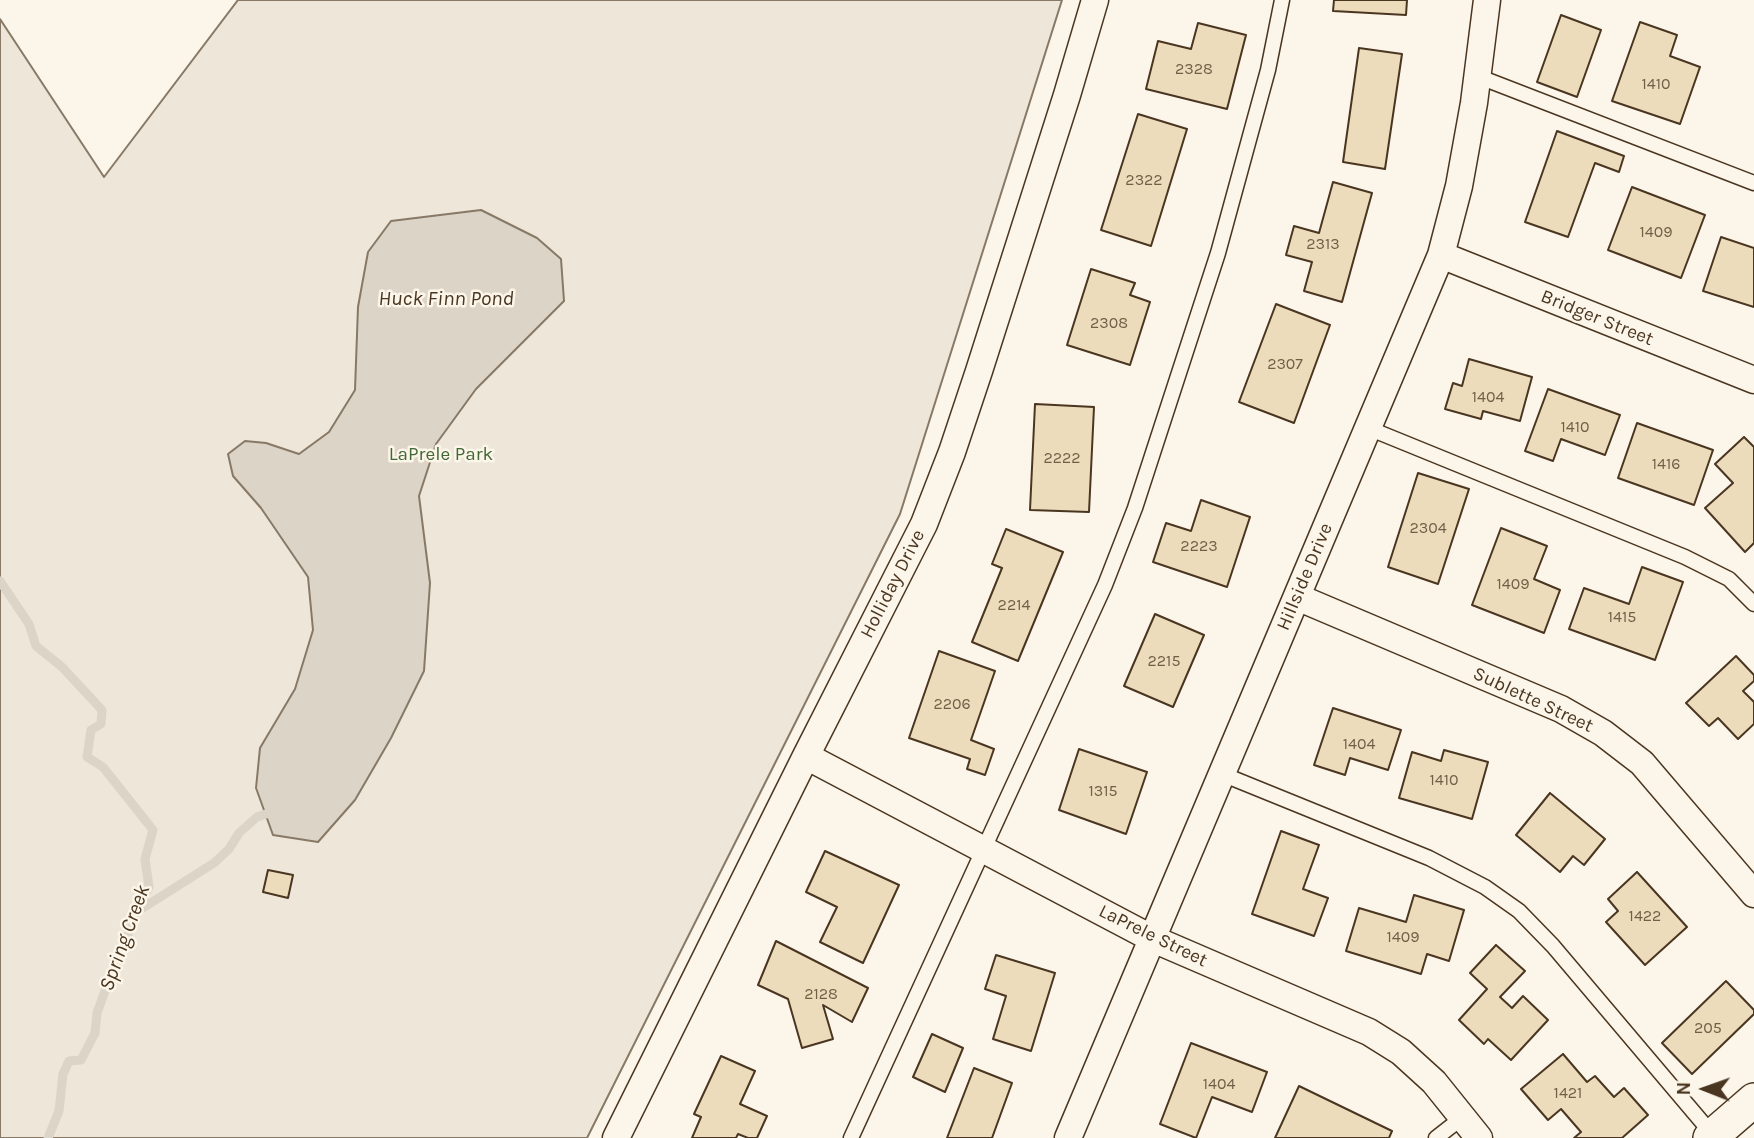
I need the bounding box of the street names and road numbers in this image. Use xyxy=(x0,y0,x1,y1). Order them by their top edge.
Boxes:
street label: Bridger Street xyxy=(1537,285,1657,351)
street label: Hillside Drive xyxy=(1272,520,1338,634)
street label: Holliday Drive xyxy=(856,526,930,642)
street label: Sublette Street xyxy=(1469,662,1597,738)
street label: LaPrele Street xyxy=(1095,900,1211,972)

